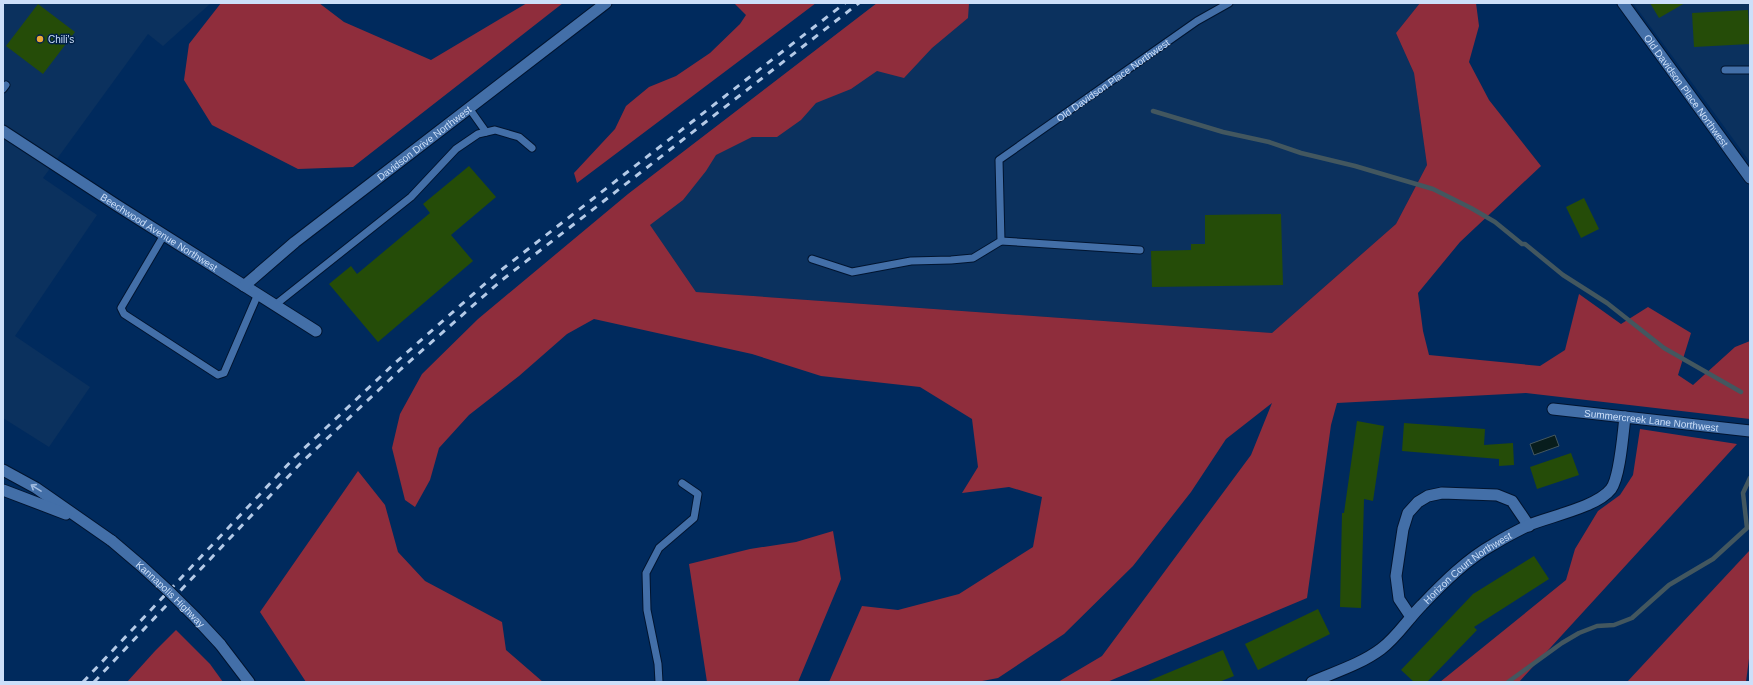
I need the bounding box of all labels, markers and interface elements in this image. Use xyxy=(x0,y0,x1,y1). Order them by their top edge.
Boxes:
street label: Old Davidson Place Northwest xyxy=(1642,33,1730,149)
marker: Chili's xyxy=(35,34,45,44)
place label: Chili's xyxy=(48,34,74,45)
street label: Old Davidson Place Northwest xyxy=(1054,37,1172,124)
street label: Davidson Drive Northwest xyxy=(375,104,474,183)
street label: Beechwood Avenue Northwest xyxy=(99,191,220,274)
street label: Summercreek Lane Northwest xyxy=(1584,408,1719,433)
one-way arrow xyxy=(31,484,42,492)
street label: Horizon Court Northwest xyxy=(1421,530,1514,606)
street label: Kannapolis Highway xyxy=(134,559,207,630)

